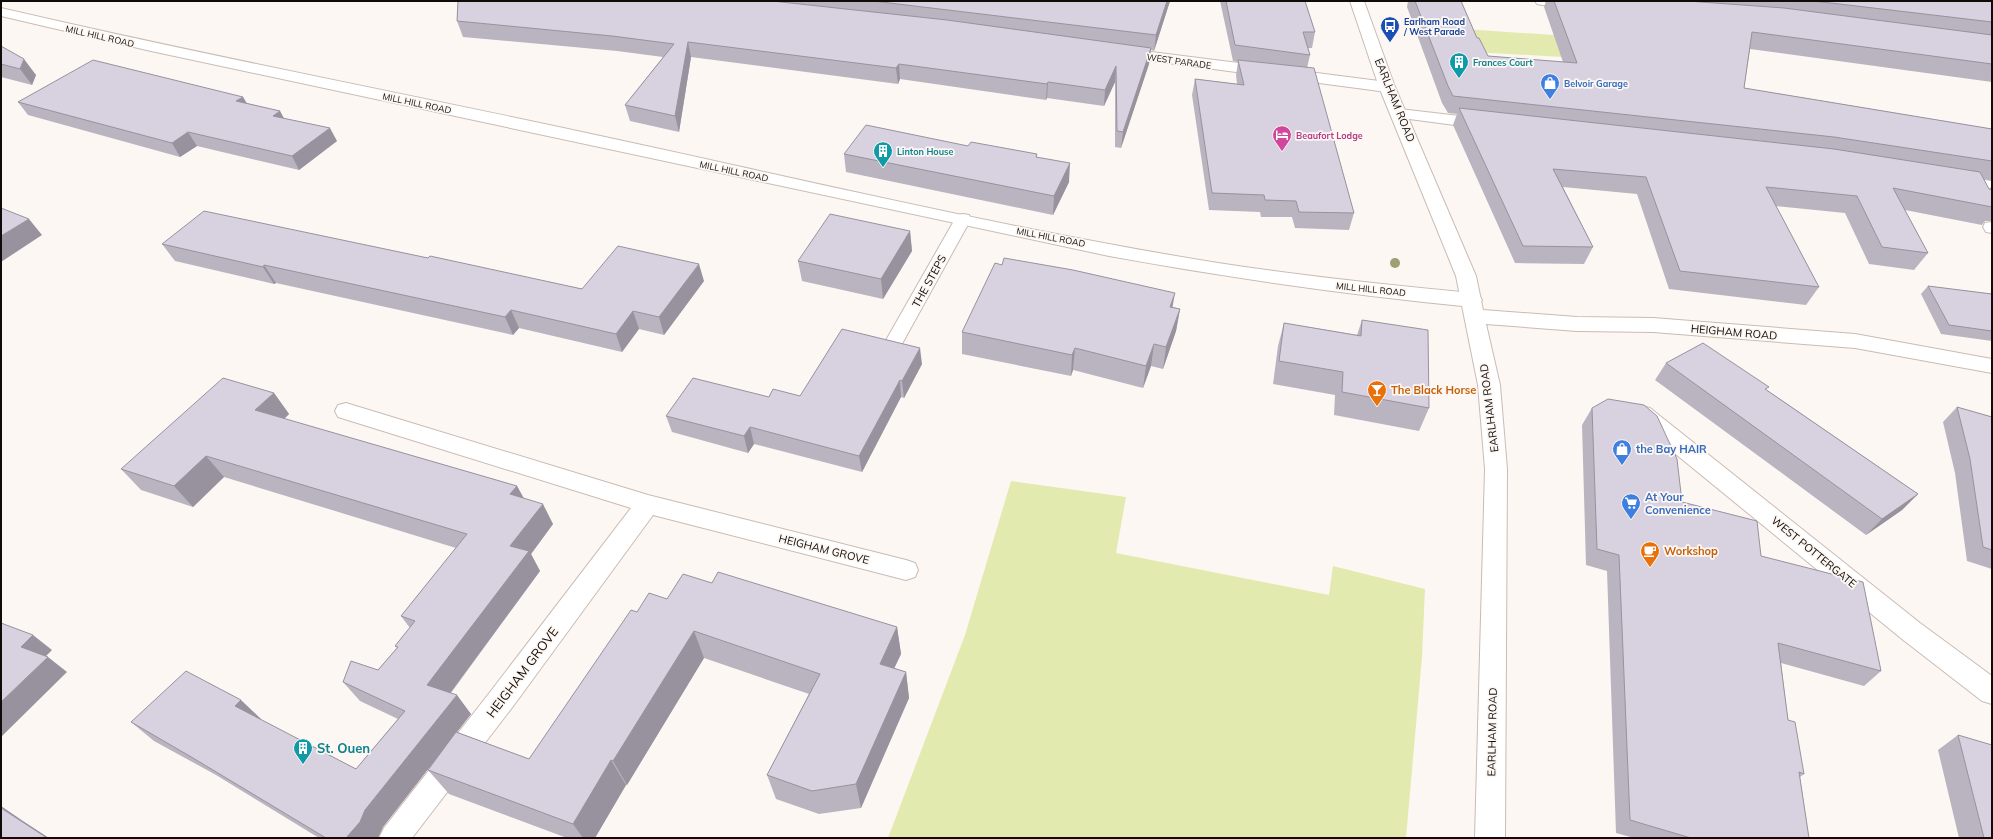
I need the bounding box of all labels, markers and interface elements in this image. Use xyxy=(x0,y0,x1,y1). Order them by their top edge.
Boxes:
bus stop icon: Earlham Road / West Parade xyxy=(1379,15,1401,43)
place label: Earlham Road / West Parade xyxy=(1403,16,1465,37)
street label: MILL HILL ROAD xyxy=(65,23,136,49)
street label: WEST PARADE xyxy=(1146,51,1212,71)
building icon: Frances Court xyxy=(1448,51,1470,79)
street label: EARLHAM ROAD xyxy=(1372,56,1418,144)
place label: Frances Court xyxy=(1473,57,1533,68)
shop icon: Belvoir Garage xyxy=(1539,72,1561,100)
place label: Belvoir Garage xyxy=(1564,78,1628,89)
street label: MILL HILL ROAD xyxy=(382,90,453,116)
hotel icon: Beaufort Lodge xyxy=(1271,124,1293,152)
place label: Beaufort Lodge xyxy=(1296,130,1363,141)
building icon: Linton House xyxy=(872,140,894,168)
place label: Linton House xyxy=(897,146,954,157)
street label: MILL HILL ROAD xyxy=(699,158,770,184)
street label: MILL HILL ROAD xyxy=(1016,225,1087,249)
street label: THE STEPS xyxy=(909,252,949,310)
street label: MILL HILL ROAD xyxy=(1336,280,1407,298)
street label: HEIGHAM ROAD xyxy=(1690,321,1778,343)
street label: EARLHAM ROAD xyxy=(1477,363,1501,453)
bar icon: The Black Horse xyxy=(1366,379,1388,407)
place label: The Black Horse xyxy=(1391,383,1476,397)
shop icon: the Bay HAIR xyxy=(1611,438,1633,466)
place label: the Bay HAIR xyxy=(1636,442,1707,456)
place label: At Your Convenience xyxy=(1645,490,1711,517)
supermarket icon: At Your Convenience xyxy=(1620,492,1642,520)
street label: WEST POTTERGATE xyxy=(1769,513,1859,591)
street label: HEIGHAM GROVE xyxy=(777,531,871,567)
cafe icon: Workshop xyxy=(1639,540,1661,568)
place label: Workshop xyxy=(1664,544,1718,558)
street label: HEIGHAM GROVE xyxy=(483,623,561,721)
street label: EARLHAM ROAD xyxy=(1484,687,1500,777)
building icon: St. Ouen xyxy=(292,737,314,765)
place label: St. Ouen xyxy=(317,740,370,756)

